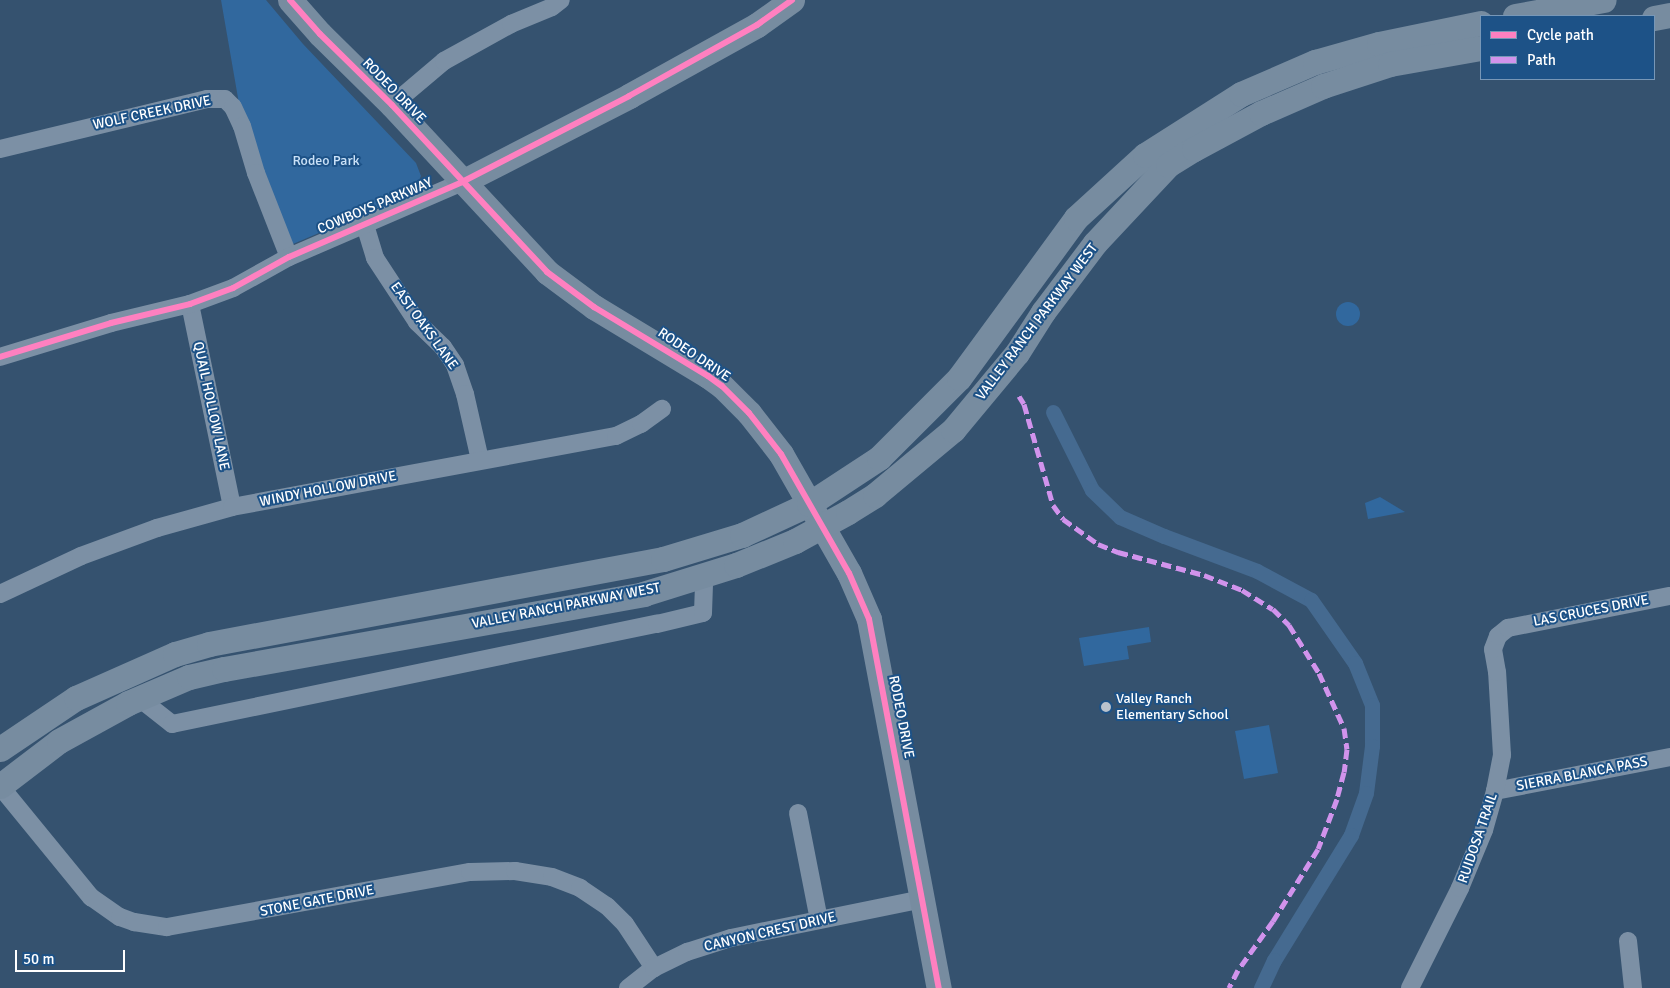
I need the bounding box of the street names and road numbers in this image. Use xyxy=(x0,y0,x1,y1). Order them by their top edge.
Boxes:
street label: RODEO DRIVE xyxy=(359,55,429,127)
street label: WOLF CREEK DRIVE xyxy=(91,92,213,134)
street label: COWBOYS PARKWAY xyxy=(315,174,435,238)
street label: VALLEY RANCH PARKWAY WEST xyxy=(973,240,1101,404)
street label: EAST OAKS LANE xyxy=(387,279,461,373)
street label: RODEO DRIVE xyxy=(654,325,734,385)
street label: QUAIL HOLLOW LANE xyxy=(189,340,233,472)
street label: WINDY HOLLOW DRIVE xyxy=(258,467,398,511)
street label: VALLEY RANCH PARKWAY WEST xyxy=(470,579,662,633)
street label: LAS CRUCES DRIVE xyxy=(1532,592,1650,630)
street label: RODEO DRIVE xyxy=(885,674,917,760)
street label: SIERRA BLANCA PASS xyxy=(1515,753,1649,795)
street label: RUIDOSA TRAIL xyxy=(1455,791,1501,885)
street label: STONE GATE DRIVE xyxy=(259,882,375,920)
street label: CANYON CREST DRIVE xyxy=(702,909,838,955)

